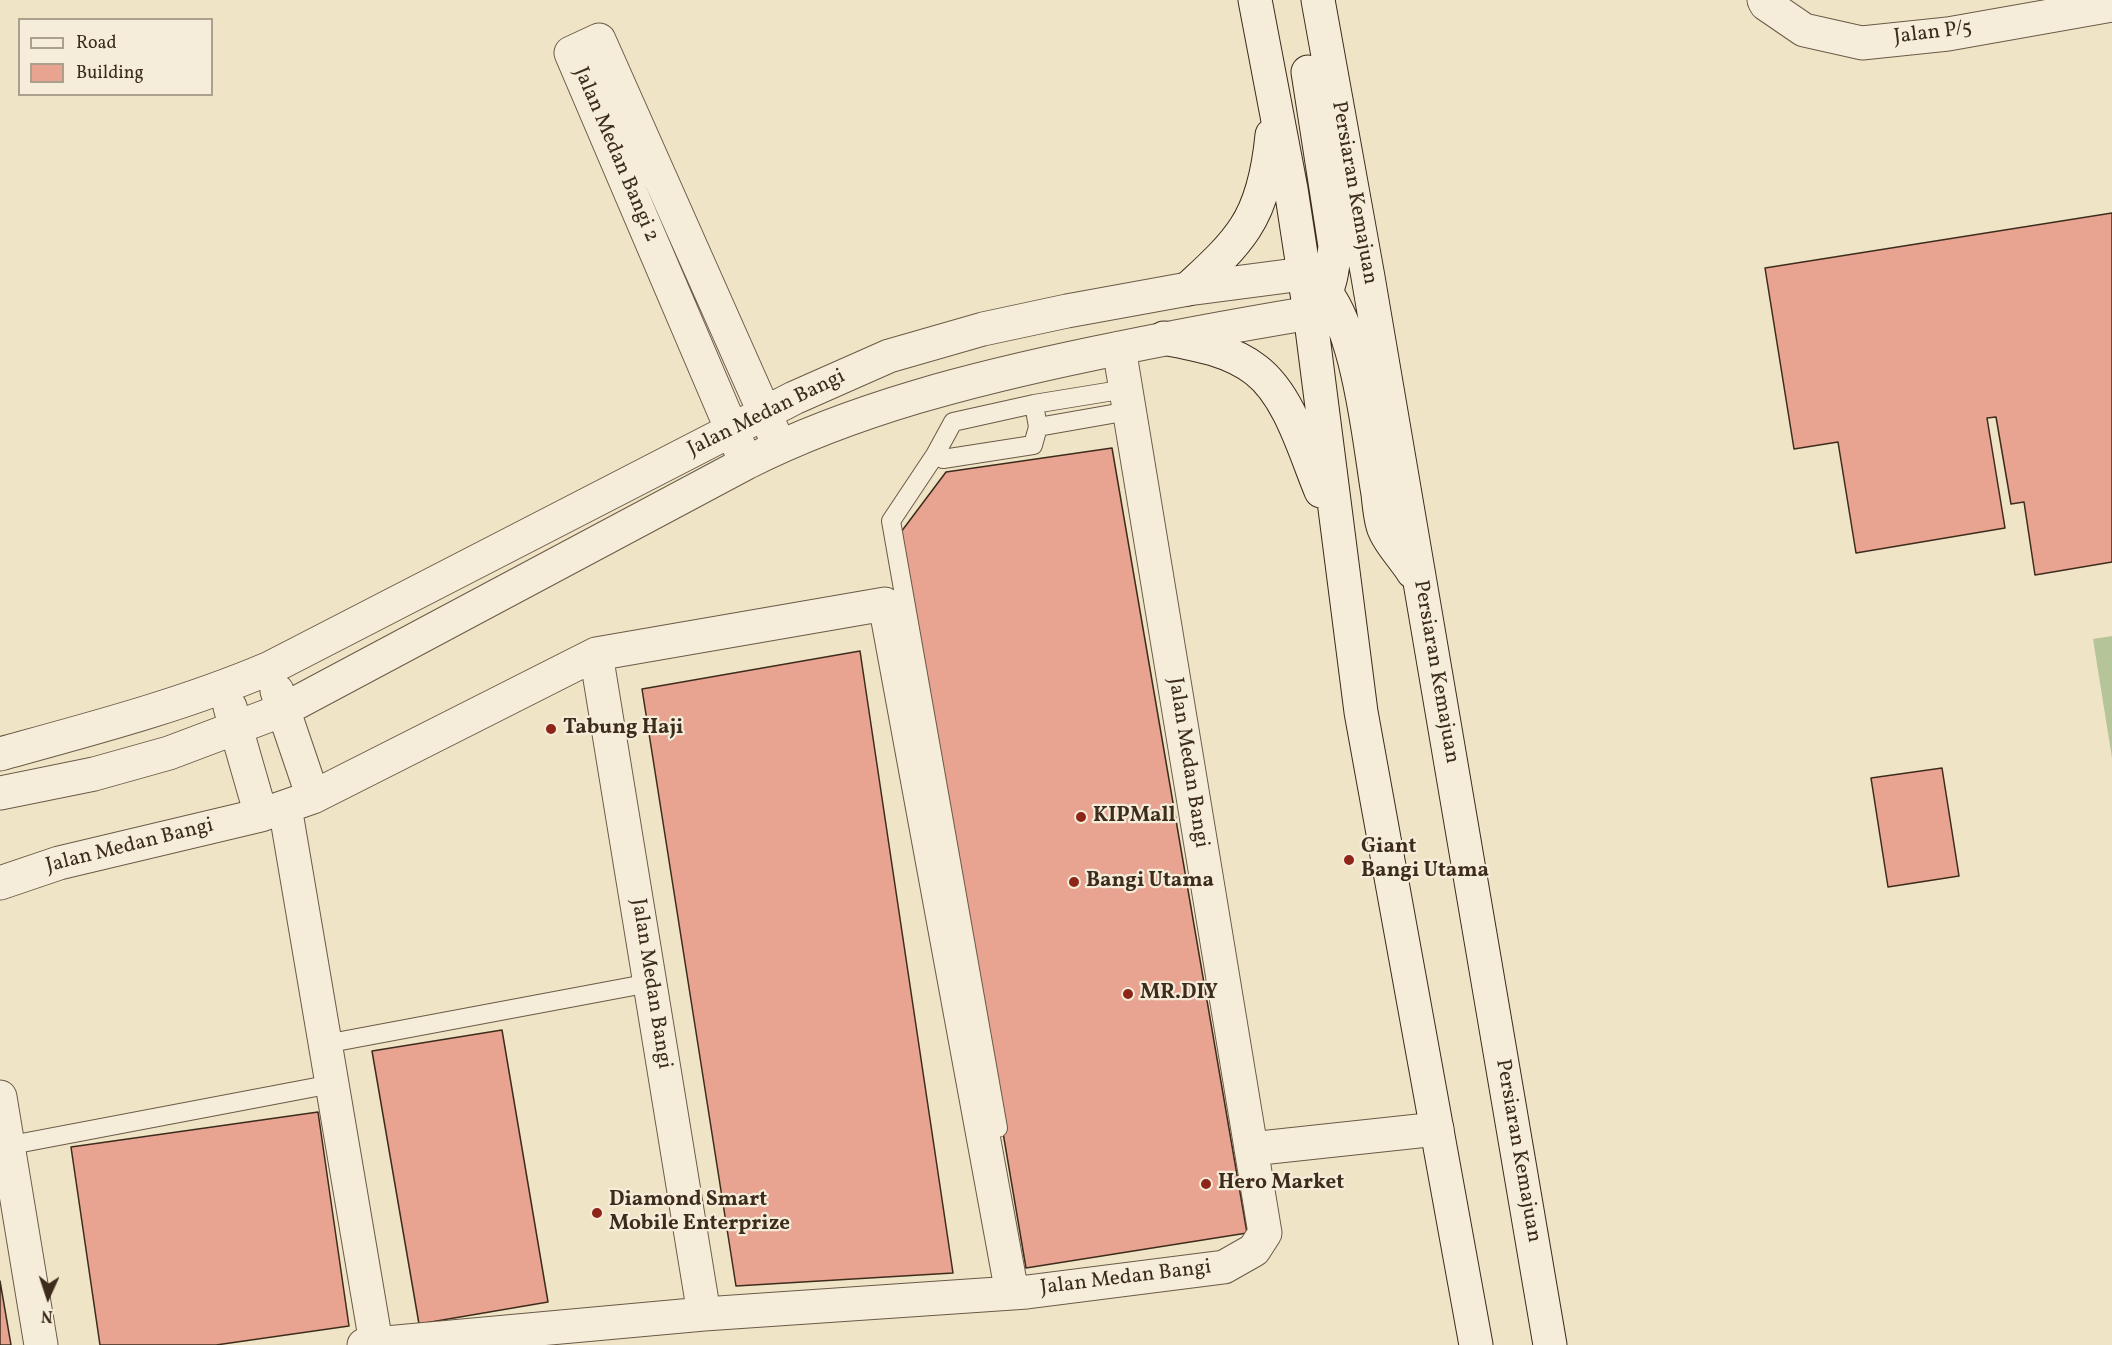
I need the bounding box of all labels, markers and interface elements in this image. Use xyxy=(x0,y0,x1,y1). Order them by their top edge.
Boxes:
street label: Jalan P/5 xyxy=(1893,17,1973,51)
legend xyxy=(18,18,213,96)
text: Road xyxy=(76,31,117,56)
text: Building xyxy=(76,61,144,86)
street label: Jalan Medan Bangi 2 xyxy=(567,64,663,246)
street label: Persiaran Kemajuan xyxy=(1324,99,1382,287)
street label: Jalan Medan Bangi xyxy=(684,365,850,463)
street label: Persiaran Kemajuan xyxy=(1406,578,1464,766)
street label: Jalan Medan Bangi xyxy=(1161,676,1213,850)
place label: Tabung Haji xyxy=(563,716,683,742)
marker: Tabung Haji xyxy=(544,722,558,736)
place label: KIPMall xyxy=(1093,804,1176,830)
marker: KIPMall xyxy=(1074,810,1088,824)
street label: Jalan Medan Bangi xyxy=(43,814,217,880)
place label: Giant Bangi Utama xyxy=(1361,835,1489,885)
marker: Giant Bangi Utama xyxy=(1342,853,1356,867)
place label: Bangi Utama xyxy=(1086,869,1214,895)
marker: Bangi Utama xyxy=(1067,875,1081,889)
street label: Jalan Medan Bangi xyxy=(624,897,676,1071)
place label: MR.DIY xyxy=(1140,981,1218,1007)
marker: MR.DIY xyxy=(1121,987,1135,1001)
street label: Persiaran Kemajuan xyxy=(1488,1057,1546,1245)
place label: Hero Market xyxy=(1218,1171,1344,1197)
marker: Hero Market xyxy=(1199,1177,1213,1191)
place label: Diamond Smart Mobile Enterprize xyxy=(609,1188,790,1238)
marker: Diamond Smart Mobile Enterprize xyxy=(590,1206,604,1220)
street label: Jalan Medan Bangi xyxy=(1039,1256,1213,1302)
north arrow xyxy=(18,1267,78,1327)
text: N xyxy=(41,1304,53,1326)

